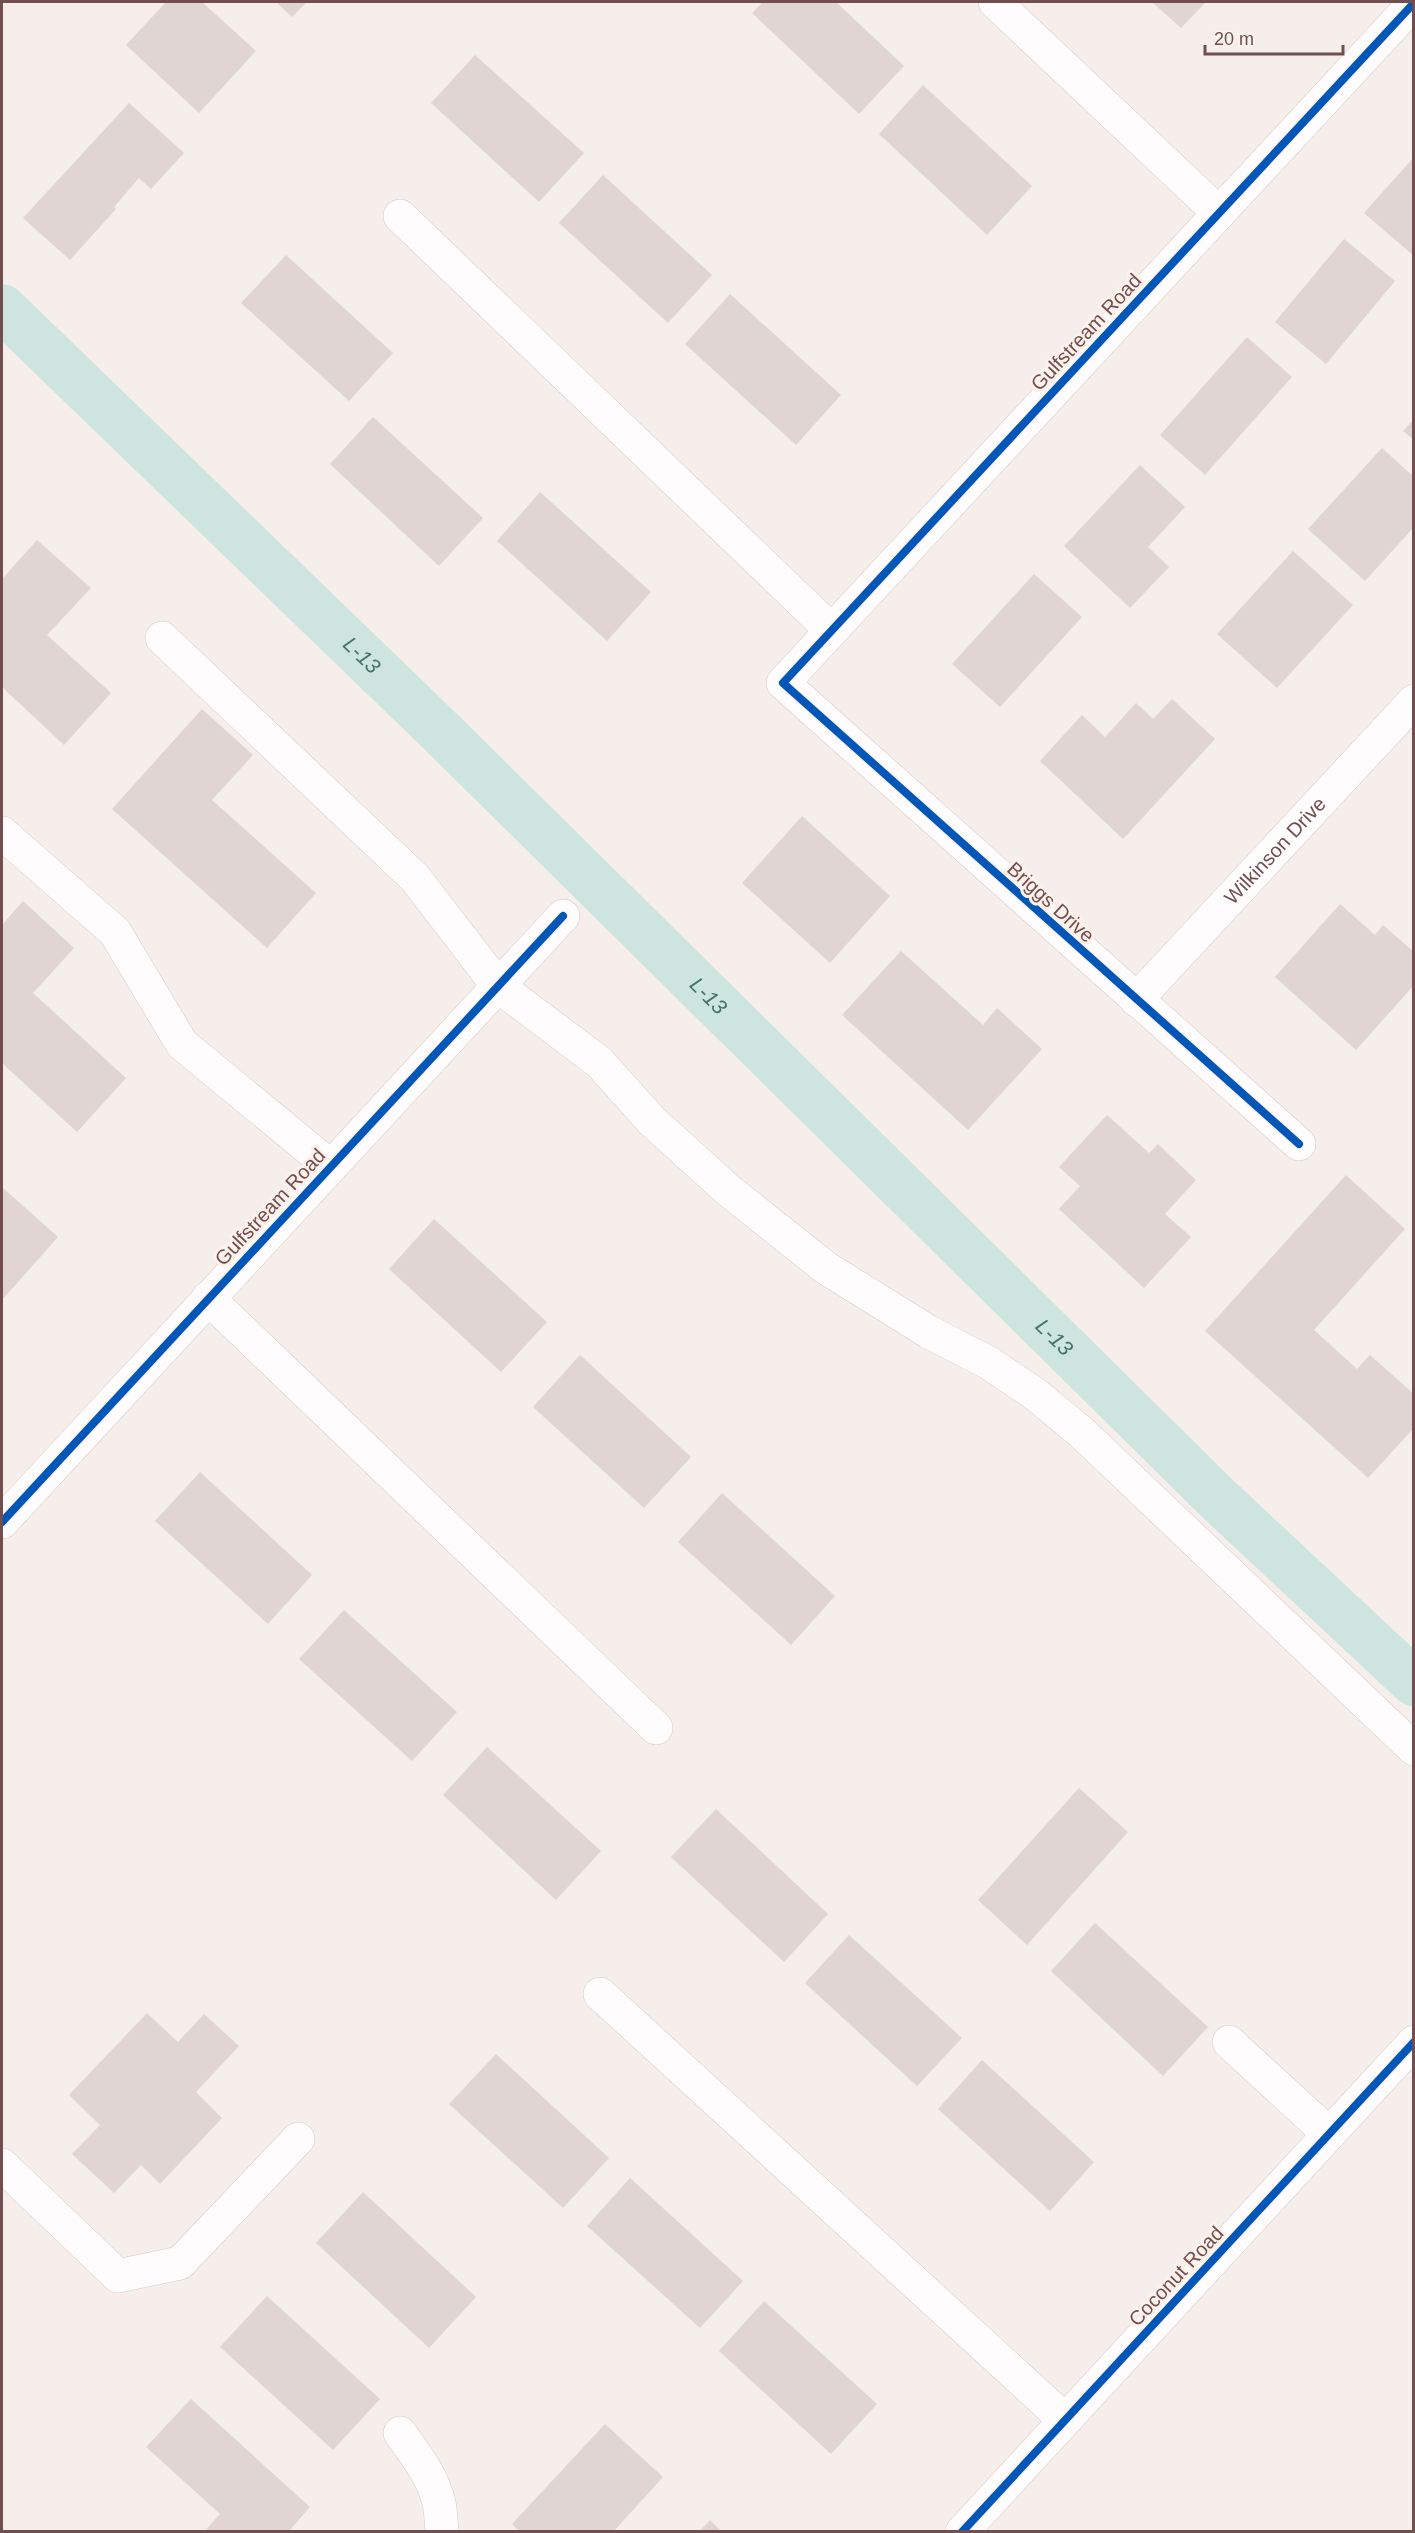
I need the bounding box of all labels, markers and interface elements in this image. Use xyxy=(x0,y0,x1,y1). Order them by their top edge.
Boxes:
scale bar xyxy=(1205,18,1343,56)
text: 20 m xyxy=(1214,29,1254,49)
street label: Gulfstream Road xyxy=(1026,269,1146,395)
water label: L-13 xyxy=(339,632,385,678)
street label: Wilkinson Drive xyxy=(1220,793,1330,909)
street label: Briggs Drive xyxy=(1003,857,1099,947)
water label: L-13 xyxy=(686,973,732,1019)
street label: Gulfstream Road xyxy=(210,1144,330,1270)
water label: L-13 xyxy=(1032,1314,1078,1360)
street label: Coconut Road xyxy=(1124,2222,1228,2330)

